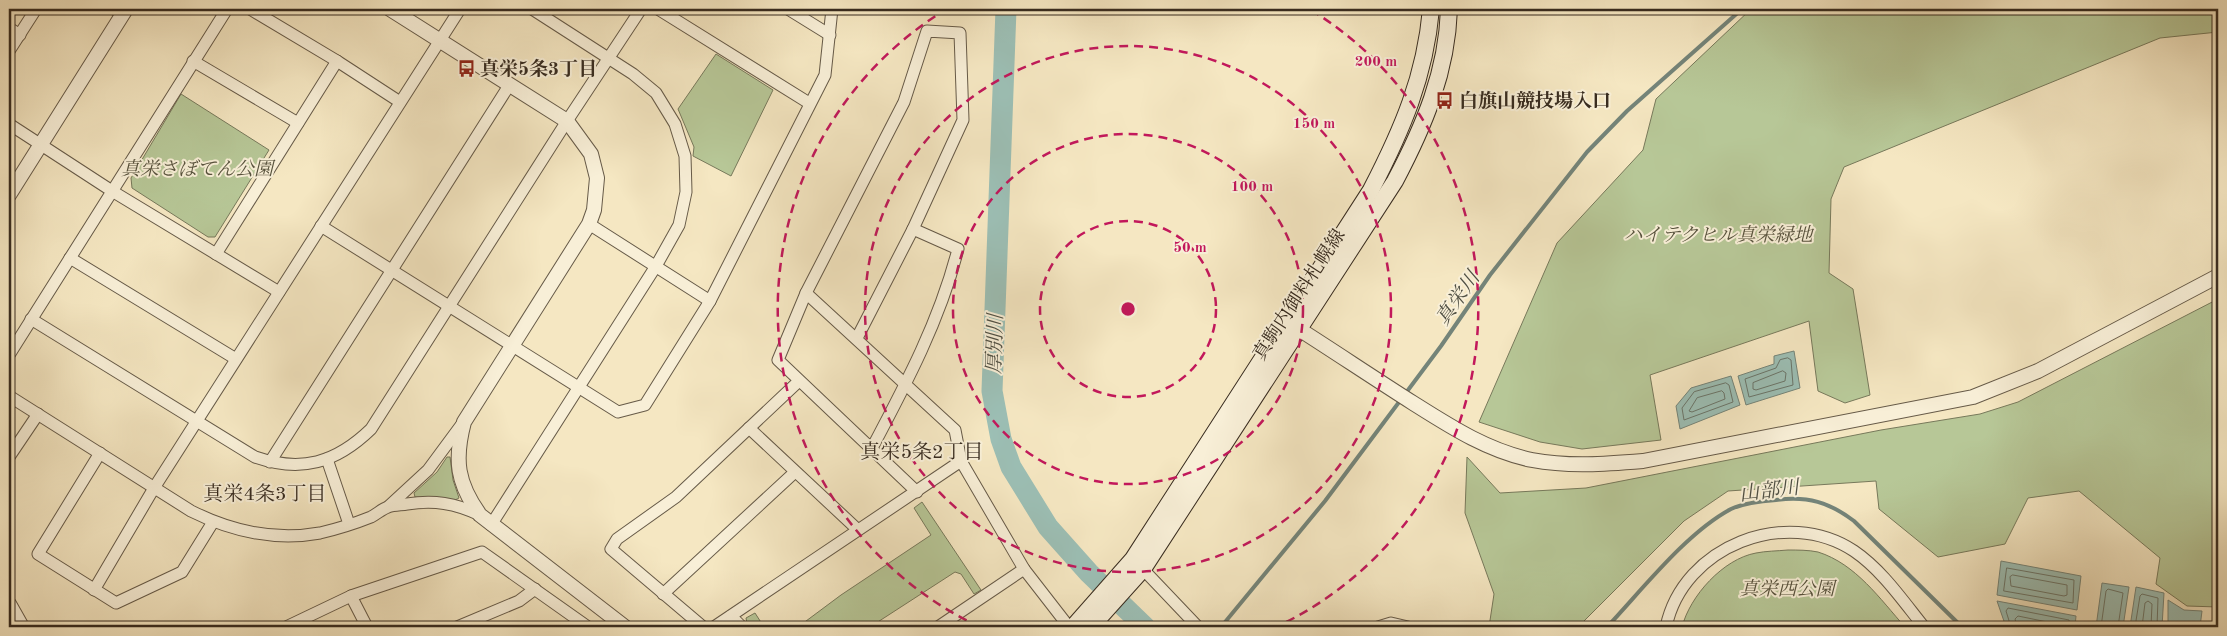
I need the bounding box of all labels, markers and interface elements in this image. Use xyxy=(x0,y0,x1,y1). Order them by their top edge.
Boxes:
text: 200 m xyxy=(1355,55,1397,70)
bus stop icon: 真栄5条3丁目 xyxy=(456,58,476,78)
place label: 真栄5条3丁目 xyxy=(480,58,597,80)
bus stop icon: 白旗山競技場入口 xyxy=(1435,90,1455,110)
place label: 白旗山競技場入口 xyxy=(1459,90,1611,112)
text: 150 m xyxy=(1293,117,1335,132)
park label: 真栄さぼてん公園 xyxy=(121,159,276,180)
text: 100 m xyxy=(1231,180,1273,195)
street label: 真駒内御料札幌線 xyxy=(1249,225,1349,364)
park label: ハイテクヒル真栄緑地 xyxy=(1623,225,1815,246)
text: 50 m xyxy=(1173,241,1207,256)
water label: 真栄川 xyxy=(1432,266,1485,329)
centre of rings xyxy=(1119,300,1137,318)
water label: 厚別川 xyxy=(983,312,1007,374)
district label: 真栄5条2丁目 xyxy=(860,441,984,463)
water label: 山部川 xyxy=(1738,476,1802,506)
district label: 真栄4条3丁目 xyxy=(203,483,327,505)
park label: 真栄西公園 xyxy=(1739,579,1837,600)

